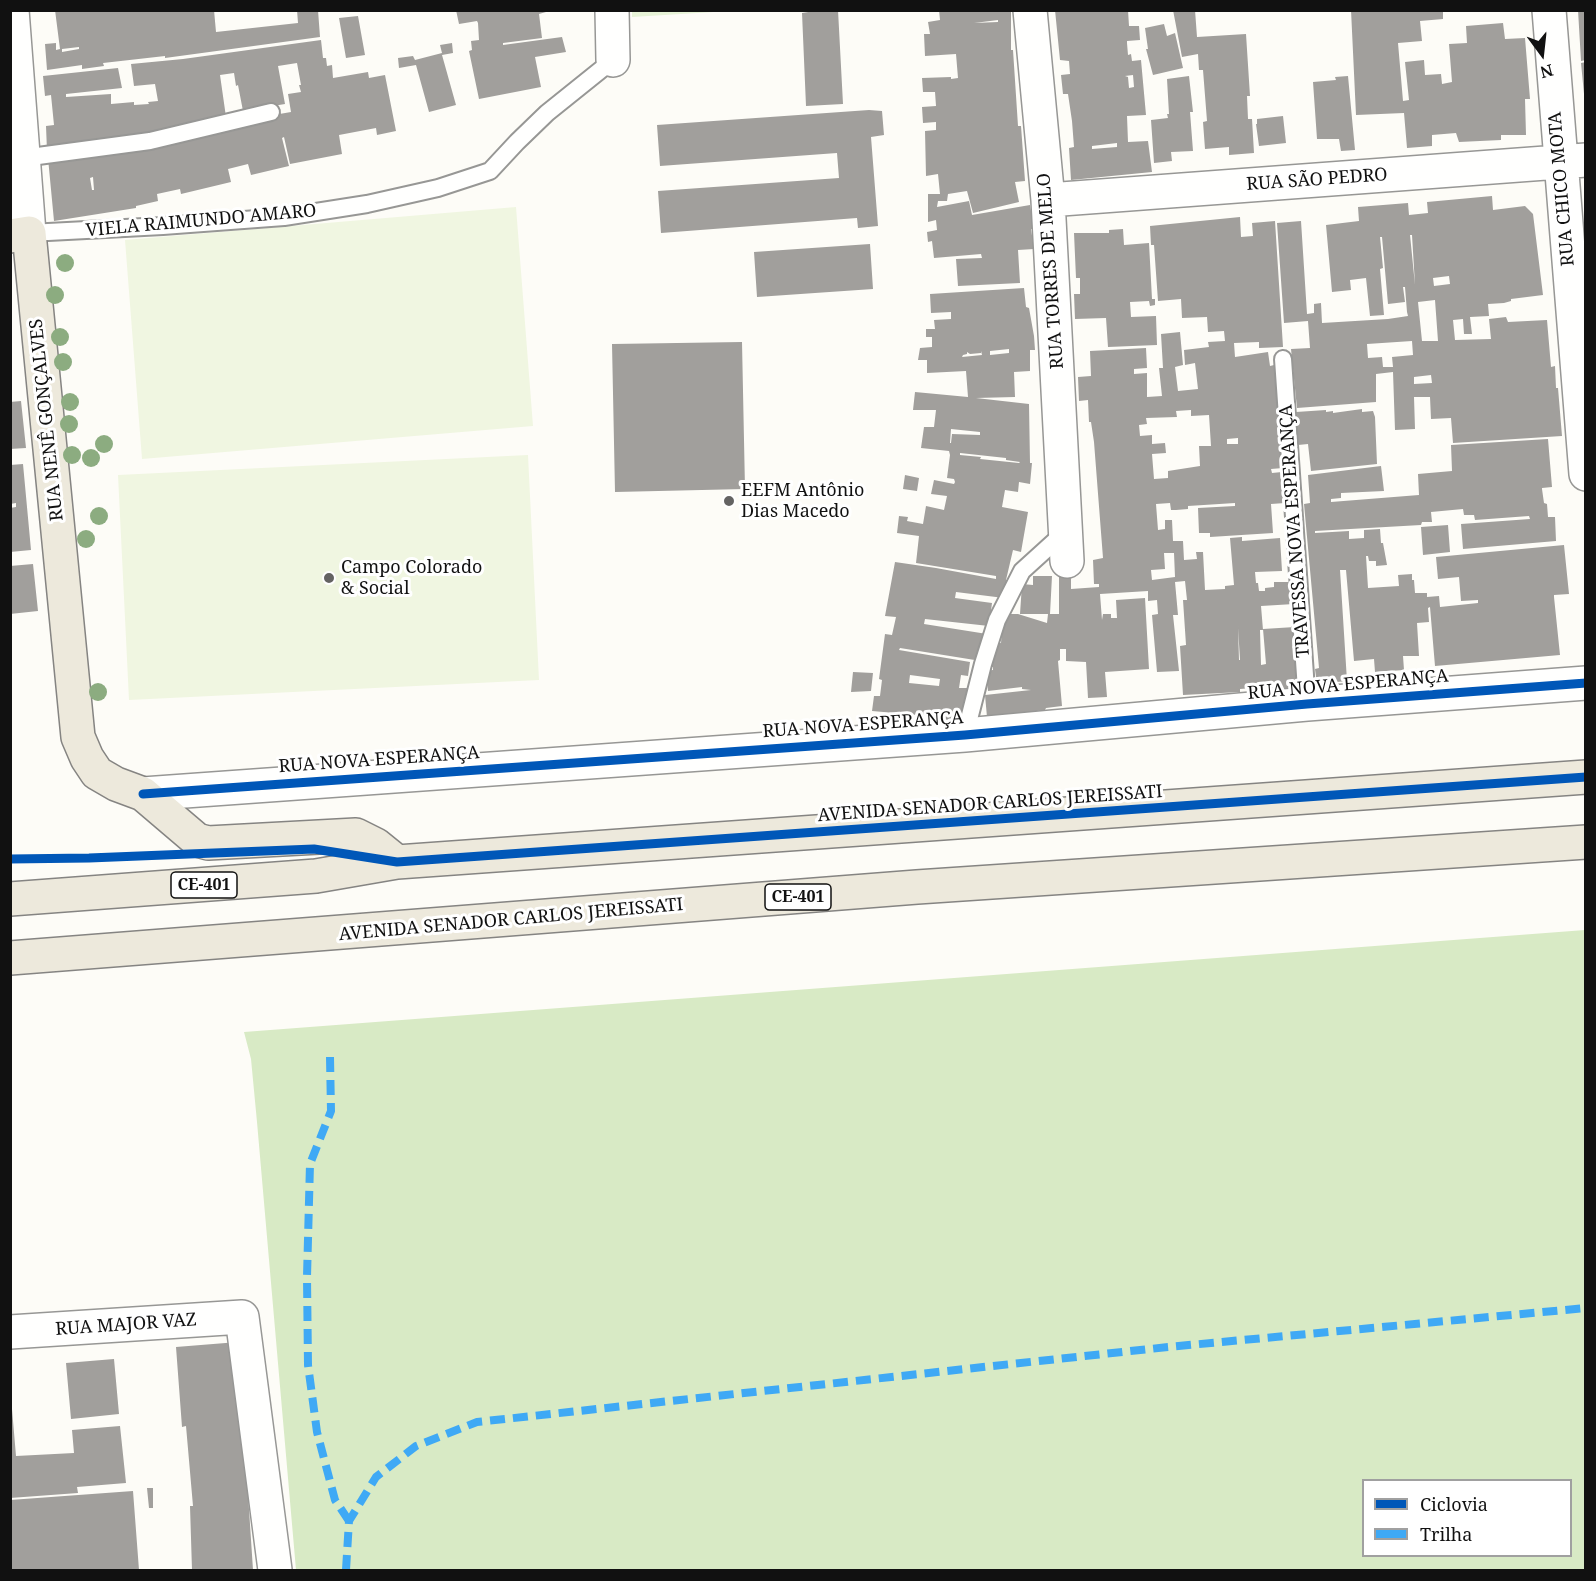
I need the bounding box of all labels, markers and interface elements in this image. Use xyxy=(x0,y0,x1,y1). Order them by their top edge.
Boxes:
north arrow xyxy=(1512,24,1572,84)
text: N xyxy=(1538,59,1556,84)
street label: RUA CHICO MOTA xyxy=(1544,111,1580,267)
street label: RUA SÃO PEDRO xyxy=(1246,164,1388,196)
street label: RUA TORRES DE MELO xyxy=(1033,172,1069,370)
street label: VIELA RAIMUNDO AMARO xyxy=(85,200,317,242)
street label: RUA NENÊ GONÇALVES xyxy=(26,318,68,522)
street label: TRAVESSA NOVA ESPERANÇA xyxy=(1275,404,1315,658)
place label: EEFM Antônio Dias Macedo xyxy=(741,480,864,522)
marker: EEFM Antônio Dias Macedo xyxy=(722,494,736,508)
place label: Campo Colorado & Social xyxy=(341,557,482,600)
marker: Campo Colorado & Social xyxy=(322,571,336,585)
street label: RUA NOVA ESPERANÇA xyxy=(1247,665,1449,705)
street label: RUA NOVA ESPERANÇA xyxy=(762,707,964,743)
street label: RUA NOVA ESPERANÇA xyxy=(278,742,480,778)
street label: AVENIDA SENADOR CARLOS JEREISSATI xyxy=(817,781,1163,827)
road number: CE-401 xyxy=(171,872,237,898)
road number: CE-401 xyxy=(765,884,831,910)
street label: AVENIDA SENADOR CARLOS JEREISSATI xyxy=(338,894,684,946)
street label: RUA MAJOR VAZ xyxy=(55,1309,197,1341)
legend xyxy=(1362,1479,1572,1557)
text: Ciclovia xyxy=(1420,1492,1488,1516)
text: Trilha xyxy=(1420,1522,1472,1546)

